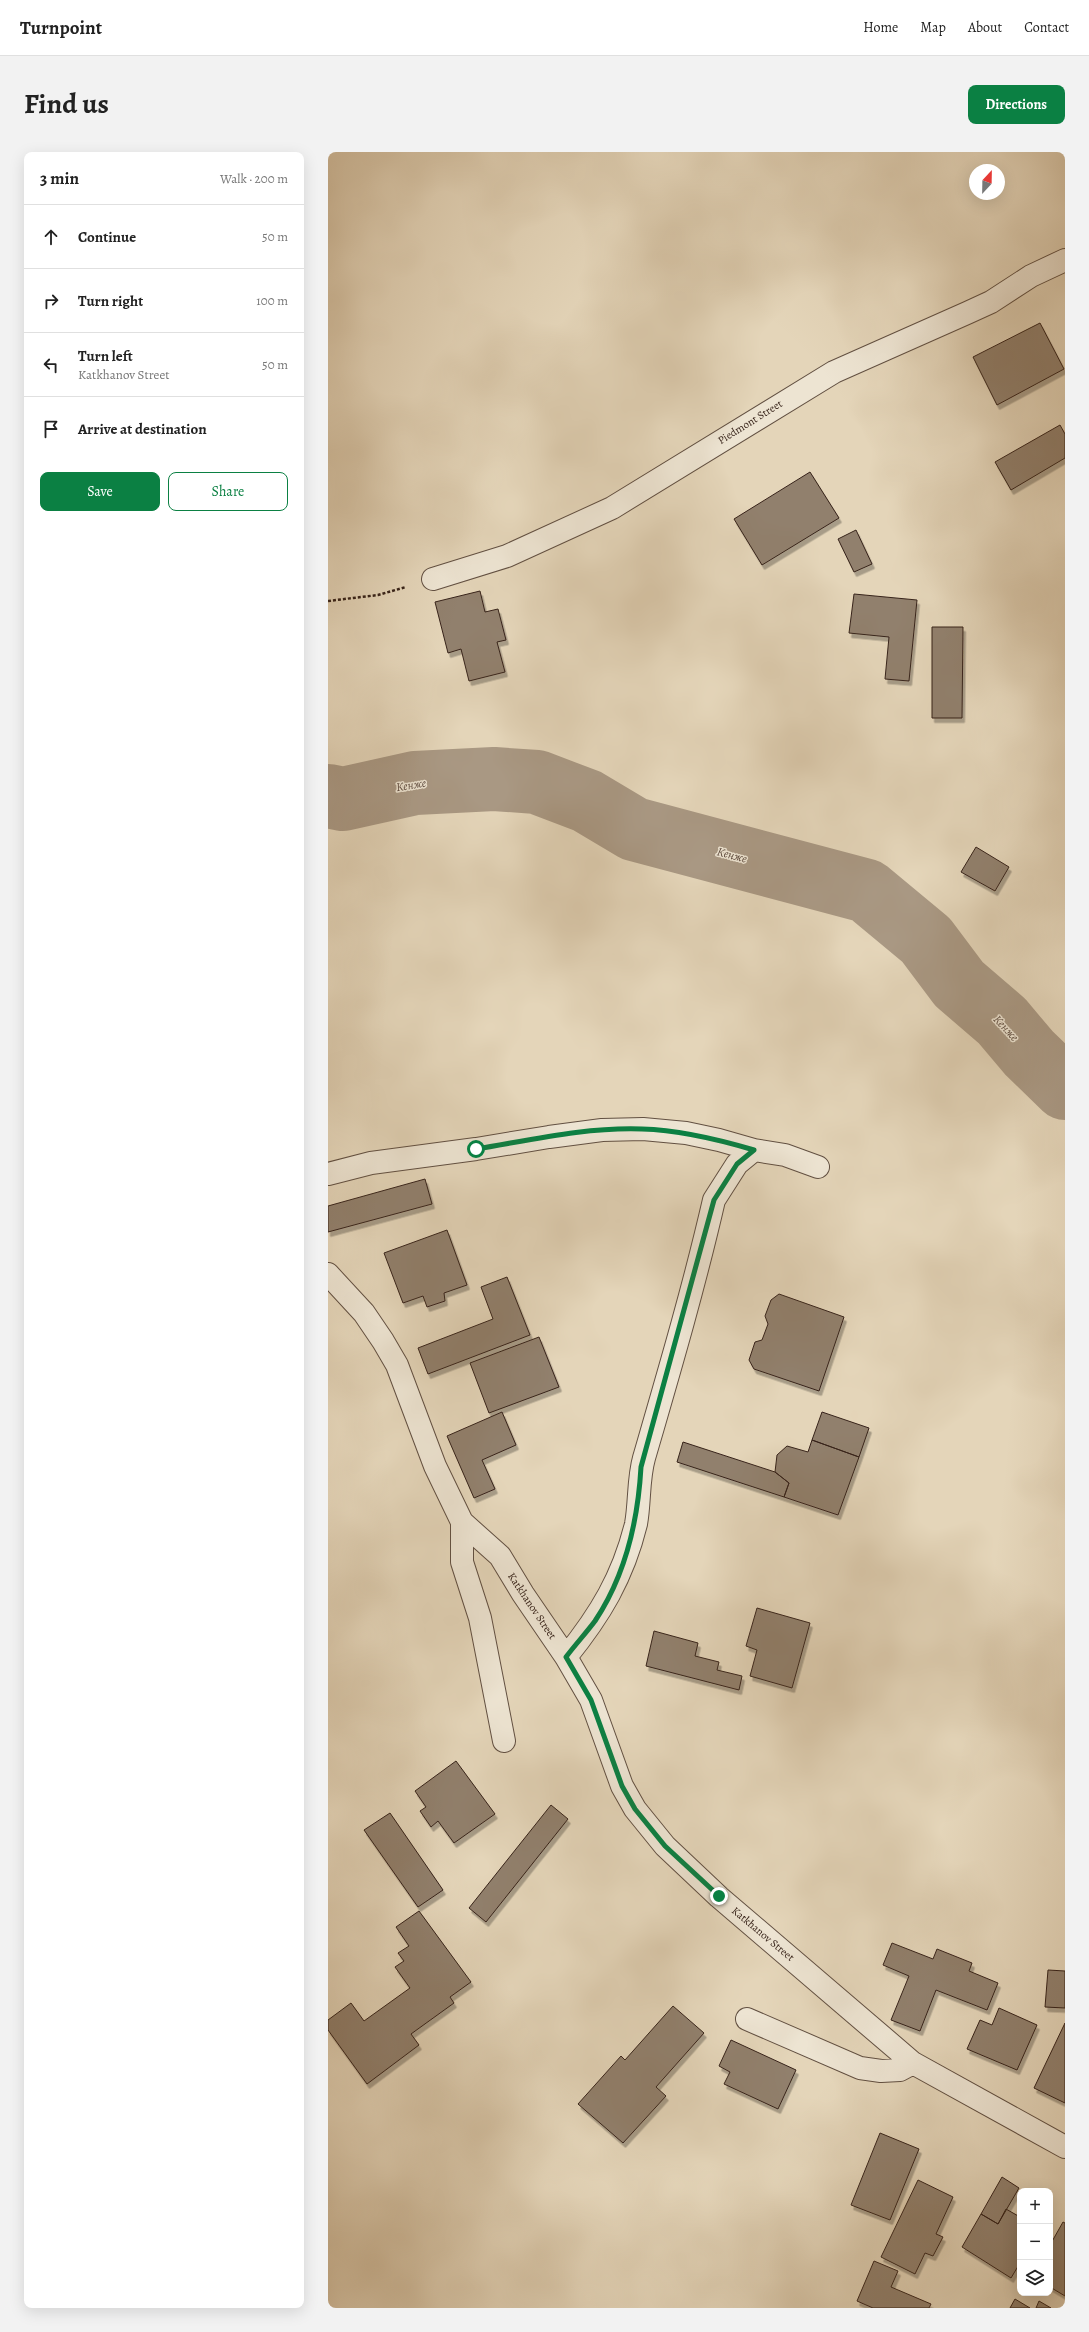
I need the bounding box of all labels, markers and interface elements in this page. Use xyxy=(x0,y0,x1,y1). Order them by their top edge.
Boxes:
text: Turnpoint xyxy=(20,15,102,41)
text: Home xyxy=(863,18,898,37)
text: Map xyxy=(920,18,946,37)
text: About xyxy=(968,18,1002,37)
text: Contact xyxy=(1024,18,1069,37)
text: Find us xyxy=(24,85,109,123)
button: Directions xyxy=(968,85,1065,124)
north arrow xyxy=(969,164,1005,200)
text: 3 min xyxy=(40,167,79,190)
text: Walk · 200 m xyxy=(220,170,288,187)
icon: ahead xyxy=(40,226,62,248)
text: Continue xyxy=(78,227,136,247)
text: 50 m xyxy=(262,228,288,245)
icon: right xyxy=(40,290,62,312)
text: Turn right xyxy=(78,291,143,311)
text: 100 m xyxy=(256,292,288,309)
text: Turn left xyxy=(78,346,133,366)
icon: left xyxy=(40,354,62,376)
text: 50 m xyxy=(262,356,288,373)
text: Katkhanov Street xyxy=(78,366,170,383)
street label: Piedmont Street xyxy=(715,396,785,448)
icon: arrive xyxy=(40,418,62,440)
text: Arrive at destination xyxy=(78,419,207,439)
button: Save xyxy=(40,472,160,511)
button: Share xyxy=(168,472,288,511)
water label: Кенже xyxy=(395,775,428,795)
water label: Кенже xyxy=(715,843,749,867)
water label: Кенже xyxy=(990,1011,1023,1045)
route start xyxy=(467,1140,485,1158)
street label: Katkhanov Street xyxy=(504,1570,560,1643)
route end xyxy=(710,1887,728,1905)
street label: Katkhanov Street xyxy=(729,1903,798,1965)
map controls xyxy=(1017,2188,1053,2296)
button: + xyxy=(1017,2188,1053,2224)
button: − xyxy=(1017,2224,1053,2260)
button: layers xyxy=(1017,2260,1053,2296)

